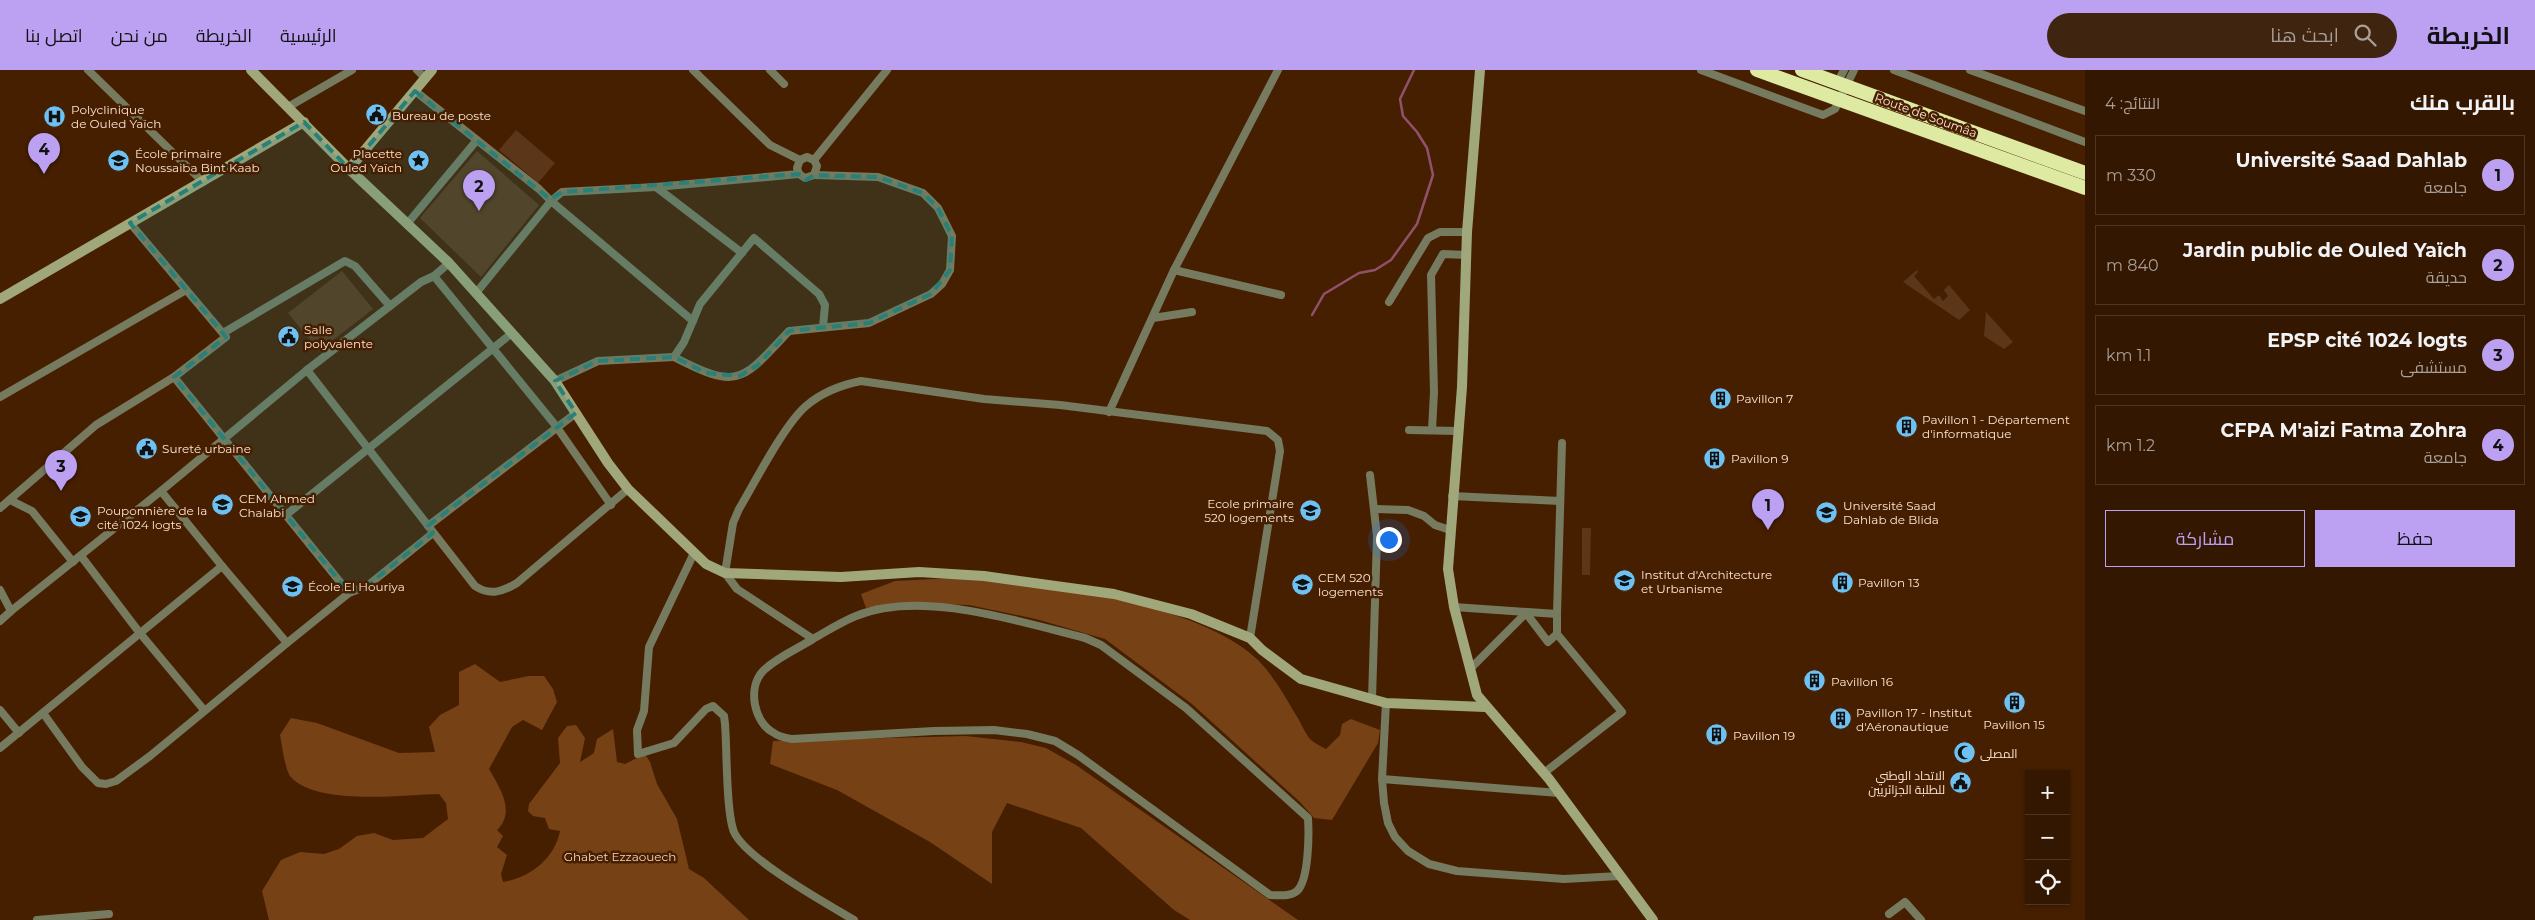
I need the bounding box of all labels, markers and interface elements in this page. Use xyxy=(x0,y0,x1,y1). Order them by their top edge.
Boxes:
search box xyxy=(2047,13,2397,58)
icon: search xyxy=(2351,21,2379,49)
text: الخريطة xyxy=(2427,21,2510,50)
text: ابحث هنا xyxy=(2270,24,2339,47)
text: اتصل بنا xyxy=(25,25,83,47)
text: من نحن xyxy=(111,25,168,47)
text: الخريطة xyxy=(196,25,252,47)
text: الرئيسية xyxy=(280,25,336,47)
street label: Route de Soumâa xyxy=(1873,90,1979,140)
text: بالقرب منك xyxy=(2410,90,2515,115)
text: النتائج: 4 xyxy=(2105,94,2160,113)
place label: Polyclinique de Ouled Yaïch xyxy=(71,102,161,131)
public building icon: Bureau de poste xyxy=(364,103,388,127)
hospital icon: Polyclinique de Ouled Yaïch xyxy=(43,104,67,128)
place label: Bureau de poste xyxy=(392,108,491,123)
pin: 4 xyxy=(28,133,60,174)
place label: École primaire Noussaiba Bint Kaab xyxy=(135,146,260,175)
place label: Placette Ouled Yaïch xyxy=(330,146,402,175)
school or university icon: École primaire Noussaiba Bint Kaab xyxy=(107,148,131,172)
place icon: Placette Ouled Yaïch xyxy=(406,148,430,172)
text: Université Saad Dahlab xyxy=(2236,149,2467,172)
text: 330 m xyxy=(2106,166,2156,185)
text: 1 xyxy=(2495,166,2501,185)
pin: 2 xyxy=(463,170,495,211)
text: جامعة xyxy=(2424,178,2467,197)
text: Jardin public de Ouled Yaïch xyxy=(2183,239,2467,262)
text: 840 m xyxy=(2106,256,2159,275)
text: 2 xyxy=(2493,256,2503,275)
text: حديقة xyxy=(2426,268,2467,287)
place label: Salle polyvalente xyxy=(304,322,373,351)
public building icon: Salle polyvalente xyxy=(276,324,300,348)
text: EPSP cité 1024 logts xyxy=(2267,329,2467,352)
text: 1.1 km xyxy=(2106,346,2151,365)
text: 3 xyxy=(2493,346,2503,365)
text: مستشفى xyxy=(2400,358,2467,377)
building icon: Pavillon 7 xyxy=(1708,386,1732,410)
place label: Pavillon 7 xyxy=(1736,391,1793,406)
place label: Pavillon 1 - Département d'informatique xyxy=(1922,412,2070,441)
building icon: Pavillon 1 - Département d'informatique xyxy=(1894,414,1918,438)
text: CFPA M'aizi Fatma Zohra xyxy=(2221,419,2467,442)
public building icon: Sureté urbaine xyxy=(134,436,158,460)
text: 1.2 km xyxy=(2106,436,2155,455)
text: 4 xyxy=(2492,436,2504,455)
place label: Sureté urbaine xyxy=(162,441,251,456)
building icon: Pavillon 9 xyxy=(1703,446,1727,470)
text: جامعة xyxy=(2424,448,2467,467)
pin: 3 xyxy=(45,450,77,491)
place label: Pavillon 9 xyxy=(1731,451,1789,466)
pin: 1 xyxy=(1752,489,1784,530)
place label: CEM Ahmed Chalabi xyxy=(239,491,315,520)
school or university icon: CEM Ahmed Chalabi xyxy=(211,493,235,517)
place label: Ecole primaire 520 logements xyxy=(1204,496,1294,525)
school or university icon: Ecole primaire 520 logements xyxy=(1298,498,1322,522)
place label: Université Saad Dahlab de Blida xyxy=(1843,498,1939,527)
school or university icon: Université Saad Dahlab de Blida xyxy=(1815,500,1839,524)
place label: Pouponnière de la cité 1024 logts xyxy=(97,503,207,532)
school or university icon: Pouponnière de la cité 1024 logts xyxy=(69,505,93,529)
button: مشاركة xyxy=(2105,510,2305,567)
button: حفظ xyxy=(2315,510,2515,567)
your location xyxy=(1376,527,1402,553)
place label: Institut d'Architecture et Urbanisme xyxy=(1641,567,1772,596)
school or university icon: Institut d'Architecture et Urbanisme xyxy=(1613,569,1637,593)
place label: CEM 520 logements xyxy=(1318,570,1383,599)
building icon: Pavillon 13 xyxy=(1830,570,1854,594)
school or university icon: CEM 520 logements xyxy=(1290,572,1314,596)
school or university icon: École El Houriya xyxy=(280,574,304,598)
place label: Pavillon 13 xyxy=(1858,575,1920,590)
place label: École El Houriya xyxy=(308,579,405,594)
building icon: Pavillon 16 xyxy=(1803,669,1827,693)
place label: Pavillon 16 xyxy=(1831,674,1893,689)
building icon: Pavillon 15 xyxy=(2002,691,2026,715)
place label: Pavillon 17 - Institut d'Aéronautique xyxy=(1856,705,1972,734)
building icon: Pavillon 17 - Institut d'Aéronautique xyxy=(1828,707,1852,731)
place label: Pavillon 15 xyxy=(1983,717,2045,732)
building icon: Pavillon 19 xyxy=(1705,723,1729,747)
place label: Pavillon 19 xyxy=(1733,728,1795,743)
mosque icon: المصلى xyxy=(1952,741,1976,765)
place label: المصلى xyxy=(1980,746,2018,761)
place label: الاتحاد الوطني للطلبة الجزائريين xyxy=(1868,768,1945,797)
public building icon: الاتحاد الوطني للطلبة الجزائريين xyxy=(1949,770,1973,794)
map controls xyxy=(2025,770,2070,905)
button: + xyxy=(2025,770,2070,815)
button: − xyxy=(2025,815,2070,860)
park label: Ghabet Ezzaouech xyxy=(564,849,676,864)
button: locate xyxy=(2025,860,2070,905)

